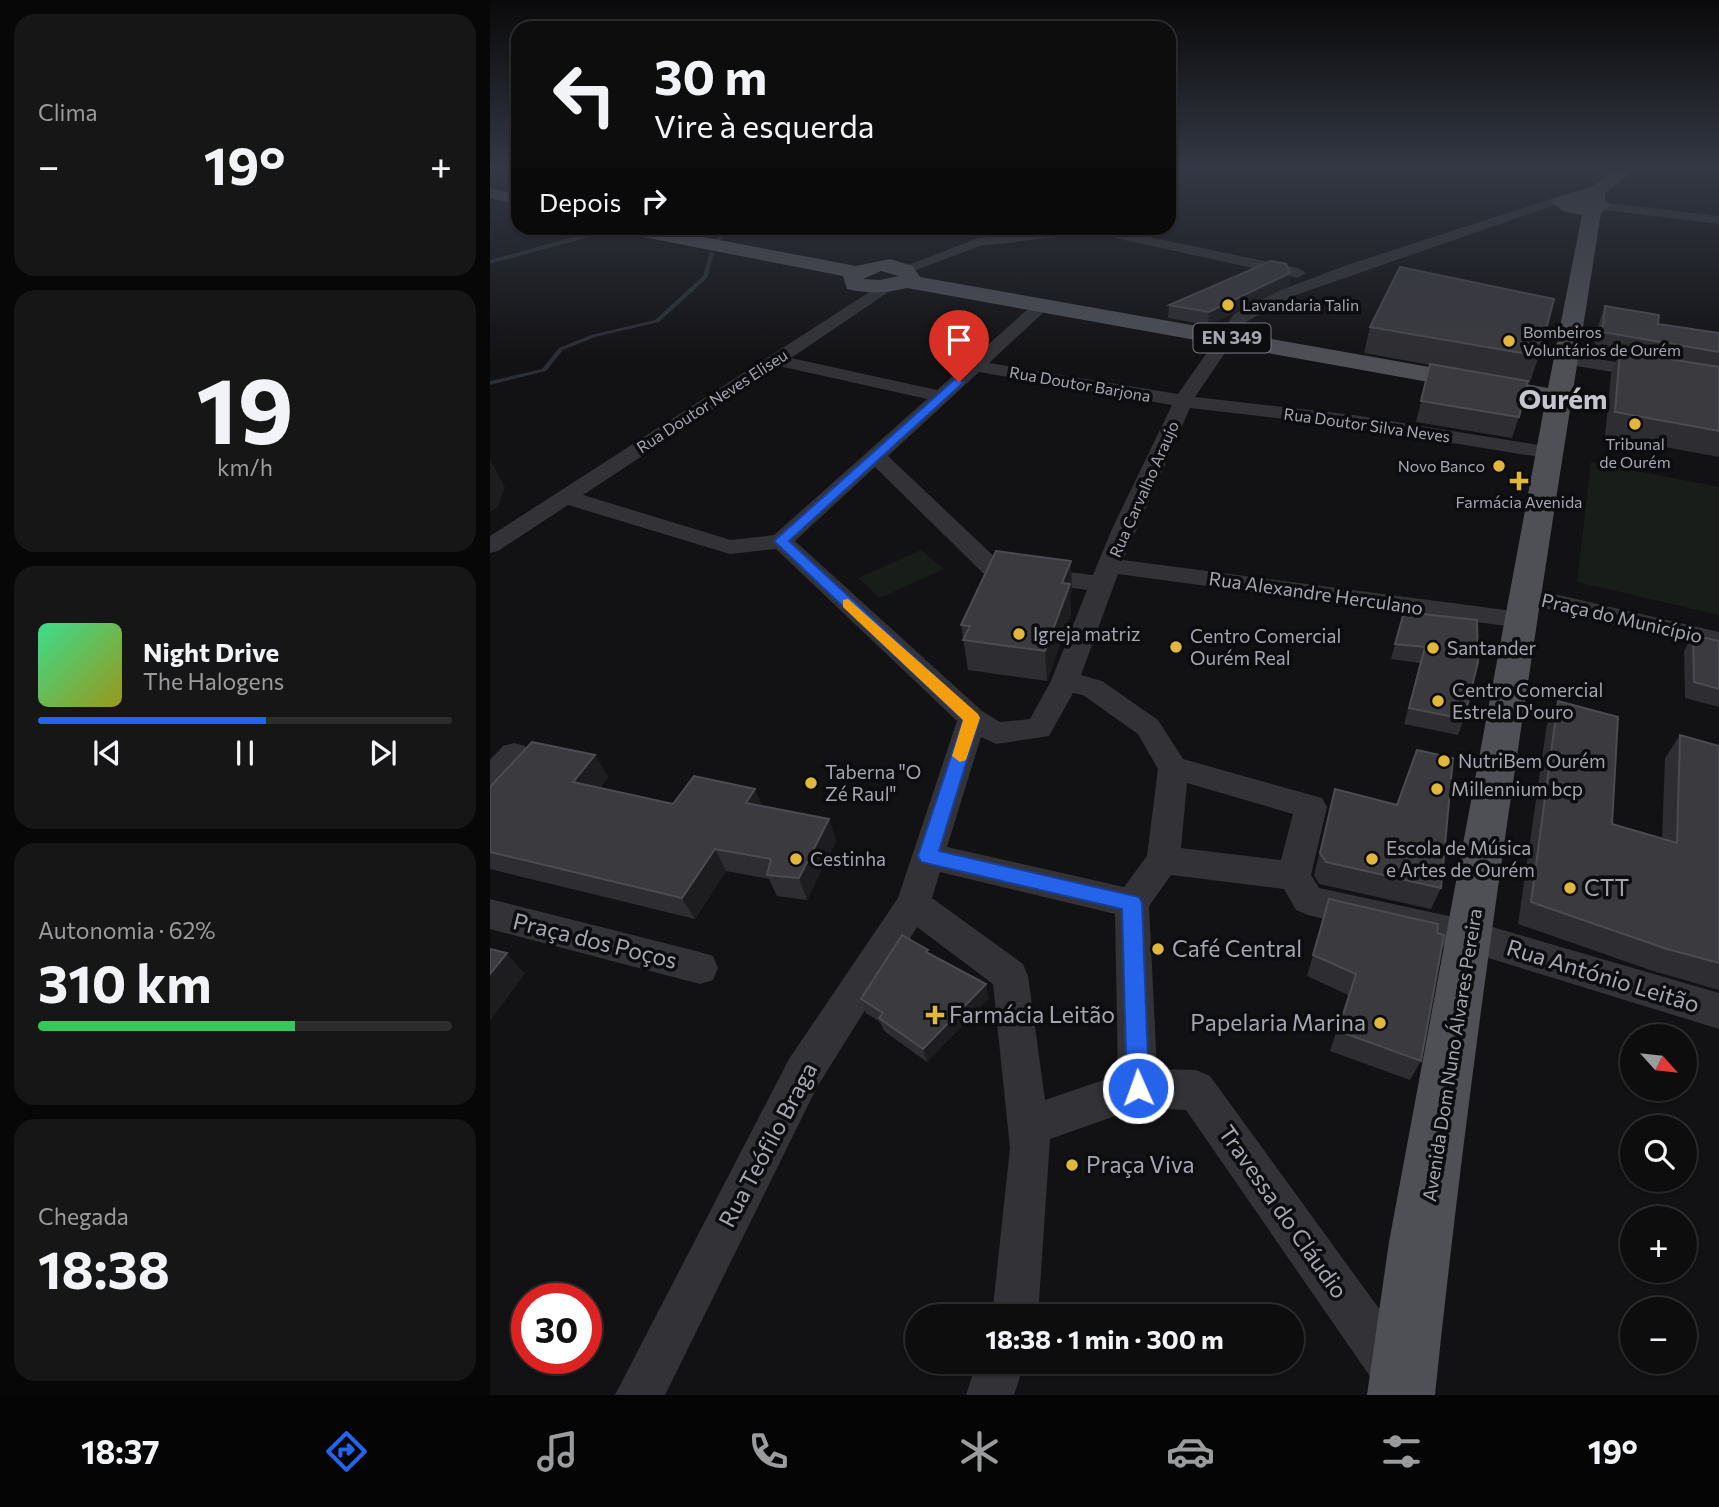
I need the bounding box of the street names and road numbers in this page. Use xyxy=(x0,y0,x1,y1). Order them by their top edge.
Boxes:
road number: EN 349 xyxy=(1194,324,1270,352)
street label: Rua Doutor Neves Eliseu xyxy=(633,345,791,456)
street label: Rua Doutor Barjona xyxy=(1008,362,1152,405)
street label: Rua Doutor Silva Neves xyxy=(1283,403,1451,446)
street label: Rua Carvalho Araujo xyxy=(1105,418,1182,560)
street label: Rua Alexandre Herculano xyxy=(1207,566,1425,619)
street label: Praça do Município xyxy=(1539,588,1705,647)
street label: Praça dos Poços xyxy=(510,906,680,974)
street label: Avenida Dom Nuno Álvares Pereira xyxy=(1417,907,1486,1203)
street label: Rua António Leitão xyxy=(1503,932,1703,1018)
street label: Rua Teófilo Braga xyxy=(712,1057,822,1232)
street label: Travessa do Cláudio xyxy=(1214,1119,1354,1303)

